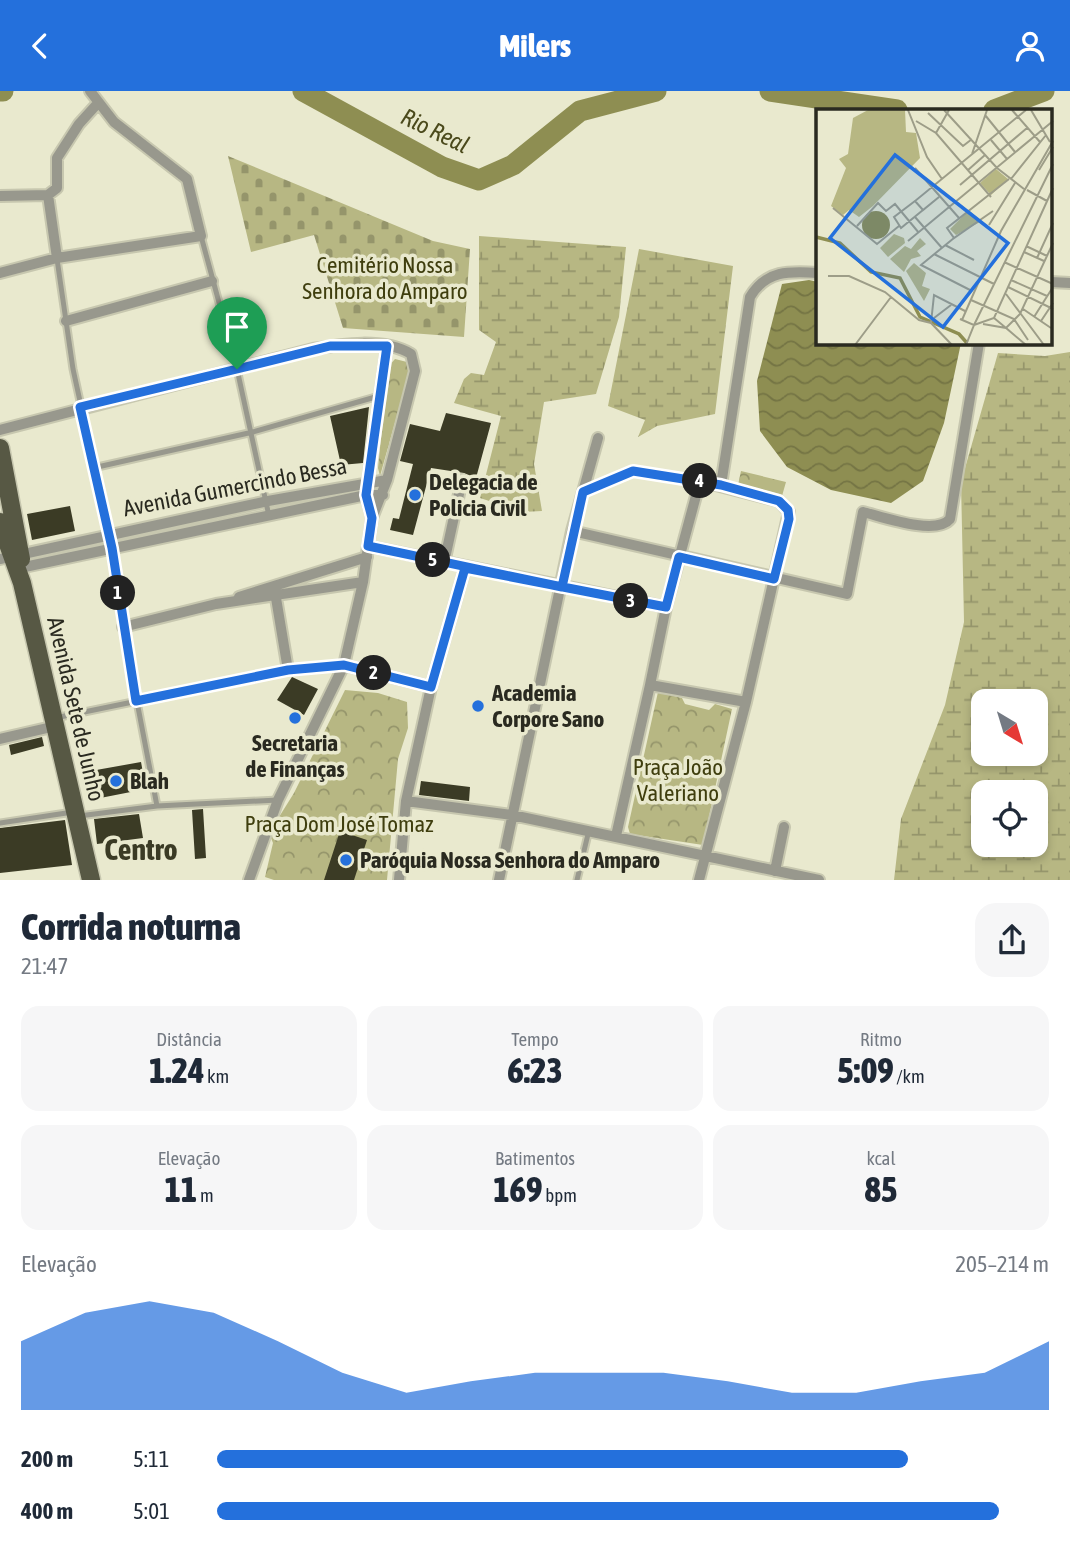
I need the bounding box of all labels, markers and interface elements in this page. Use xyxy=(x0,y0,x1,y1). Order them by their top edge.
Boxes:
icon: back xyxy=(21,27,59,65)
text: Milers xyxy=(499,27,571,64)
icon: person xyxy=(1011,27,1049,65)
water label: Rio Real xyxy=(397,103,474,158)
inset map xyxy=(816,109,1052,345)
park label: Cemitério Nossa Senhora do Amparo xyxy=(302,252,468,304)
pin xyxy=(207,297,267,369)
icon: arrive xyxy=(218,308,256,346)
street label: Avenida Gumercindo Bessa xyxy=(121,453,349,521)
pin: 4 xyxy=(682,463,718,499)
place label: Delegacia de Policia Civil xyxy=(429,469,538,521)
text: 4 xyxy=(695,469,704,491)
marker: Delegacia de Policia Civil xyxy=(407,487,423,503)
pin: 5 xyxy=(416,543,450,577)
text: 5 xyxy=(428,548,437,570)
pin: 1 xyxy=(100,575,136,611)
text: 1 xyxy=(113,581,122,603)
pin: 3 xyxy=(614,583,648,619)
text: 3 xyxy=(626,589,635,611)
street label: Avenida Sete de Junho xyxy=(42,614,110,804)
pin: 2 xyxy=(356,655,392,691)
text: 2 xyxy=(369,661,378,683)
place label: Academia Corpore Sano xyxy=(491,680,605,732)
north arrow xyxy=(971,689,1048,767)
map controls xyxy=(971,689,1048,857)
marker: Academia Corpore Sano xyxy=(470,698,486,714)
marker: Secretaria de Finanças xyxy=(287,710,303,726)
place label: Secretaria de Finanças xyxy=(245,730,345,782)
park label: Praça João Valeriano xyxy=(633,754,723,806)
place label: Blah xyxy=(130,768,169,794)
marker: Blah xyxy=(108,773,124,789)
button: locate xyxy=(971,780,1048,857)
park label: Praça Dom José Tomaz xyxy=(245,811,434,837)
district label: Centro xyxy=(104,832,178,866)
place label: Paróquia Nossa Senhora do Amparo xyxy=(360,847,660,873)
marker: Paróquia Nossa Senhora do Amparo xyxy=(338,852,354,868)
button: share xyxy=(975,903,1049,977)
text: Corrida noturna xyxy=(21,905,241,948)
text: 21:47 xyxy=(21,953,68,979)
text: Distância xyxy=(156,1028,222,1050)
text: Tempo xyxy=(511,1028,559,1050)
text: Ritmo xyxy=(860,1028,902,1050)
text: 1.24 xyxy=(149,1050,204,1090)
text: 6:23 xyxy=(507,1050,563,1090)
text: 5:09 xyxy=(837,1050,894,1090)
text: km xyxy=(204,1065,229,1087)
text: /km xyxy=(894,1065,925,1087)
text: Elevação xyxy=(158,1147,220,1169)
text: Batimentos xyxy=(495,1147,575,1169)
text: kcal xyxy=(867,1147,895,1169)
text: 11 xyxy=(164,1169,197,1209)
text: 169 xyxy=(493,1169,543,1209)
text: 85 xyxy=(865,1169,897,1209)
text: m xyxy=(197,1184,214,1206)
text: bpm xyxy=(543,1184,577,1206)
text: Elevação xyxy=(21,1251,97,1277)
text: 205–214 m xyxy=(955,1251,1049,1277)
text: 200 m xyxy=(21,1446,73,1472)
text: 5:11 xyxy=(133,1446,170,1472)
text: 400 m xyxy=(21,1498,73,1524)
text: 5:01 xyxy=(133,1498,170,1524)

